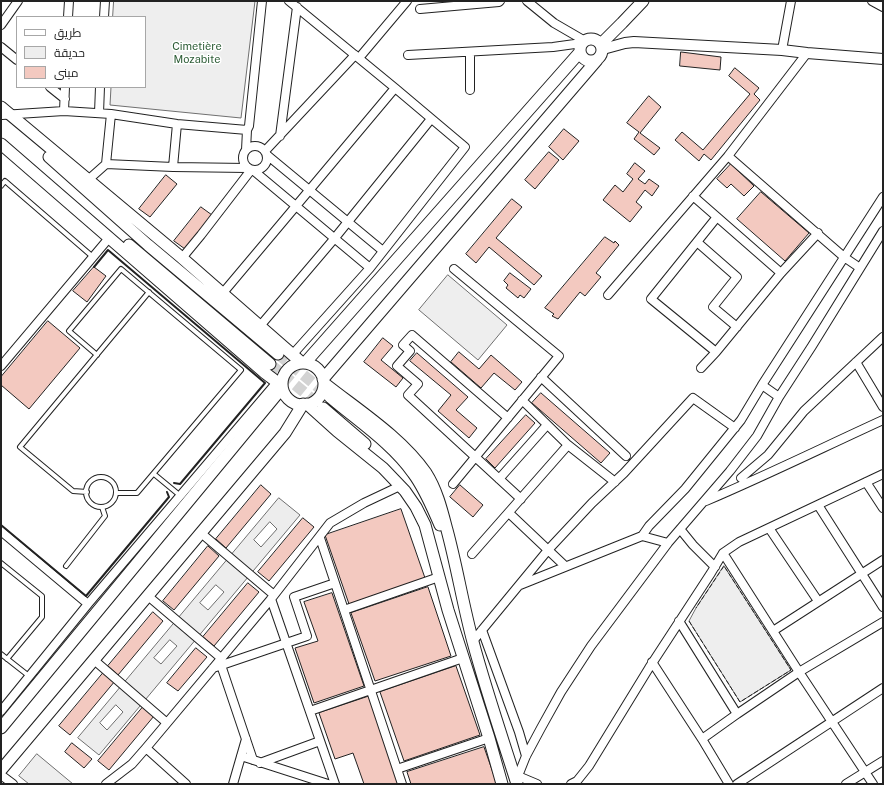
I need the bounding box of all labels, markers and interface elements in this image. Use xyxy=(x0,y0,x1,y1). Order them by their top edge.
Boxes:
legend xyxy=(16,16,146,88)
text: طريق xyxy=(54,26,81,40)
park label: Cimetière Mozabite xyxy=(172,40,222,66)
text: حديقة xyxy=(54,46,85,60)
text: مبنى xyxy=(54,66,79,80)

